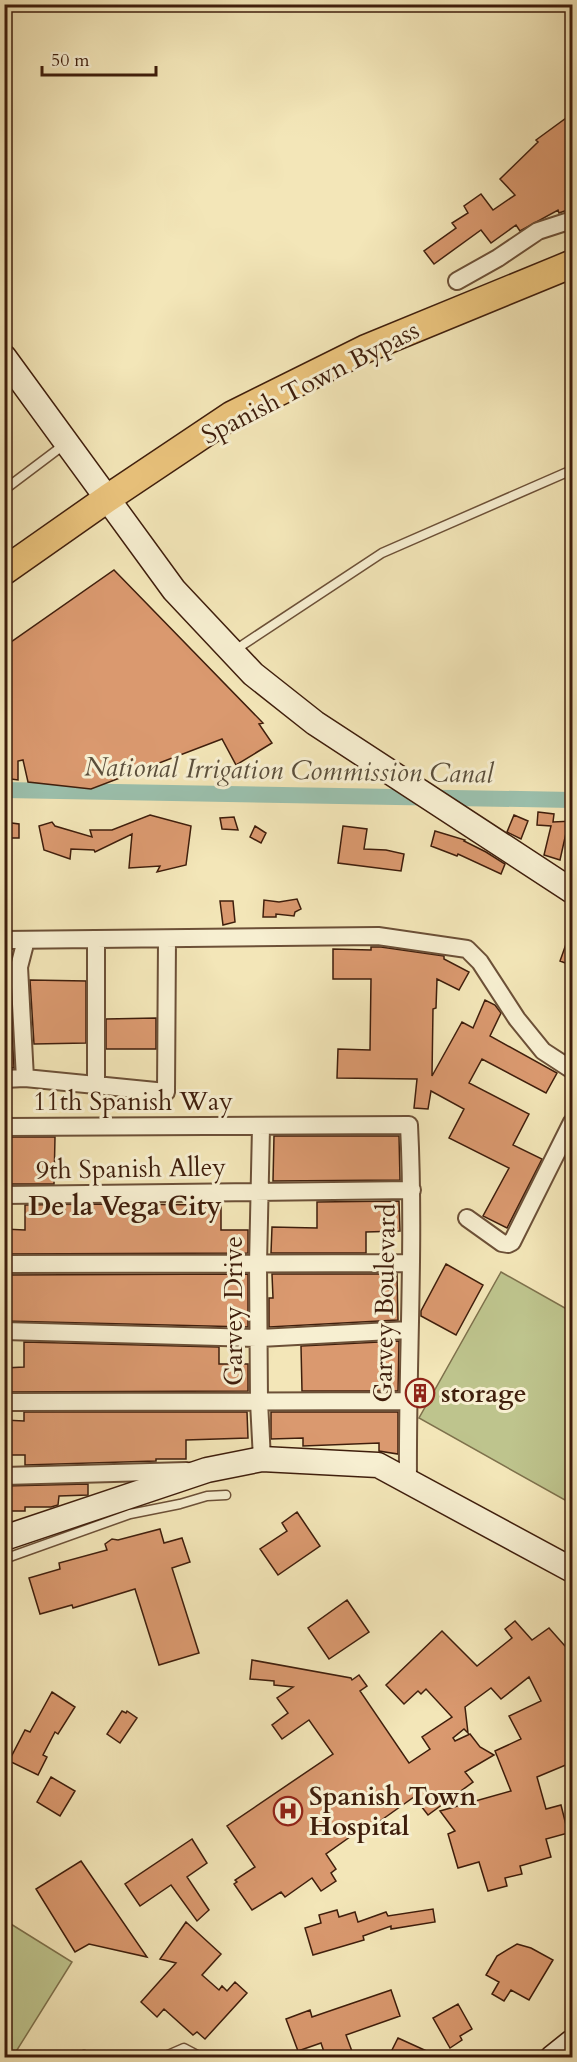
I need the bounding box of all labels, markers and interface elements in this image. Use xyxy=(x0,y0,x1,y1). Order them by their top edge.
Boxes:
scale bar xyxy=(42,39,156,77)
text: 50 m xyxy=(51,48,90,73)
street label: Spanish Town Bypass xyxy=(195,312,425,452)
water label: National Irrigation Commission Canal xyxy=(84,748,495,793)
street label: 11th Spanish Way xyxy=(33,1084,233,1119)
street label: 9th Spanish Alley xyxy=(36,1149,227,1188)
district label: De la Vega City xyxy=(28,1188,222,1225)
street label: Garvey Boulevard xyxy=(365,1203,404,1403)
street label: Garvey Drive xyxy=(216,1236,251,1386)
place label: storage xyxy=(441,1376,527,1411)
building icon: storage xyxy=(404,1377,436,1409)
place label: Spanish Town Hospital xyxy=(309,1779,477,1844)
hospital icon: Spanish Town Hospital xyxy=(272,1795,304,1827)

